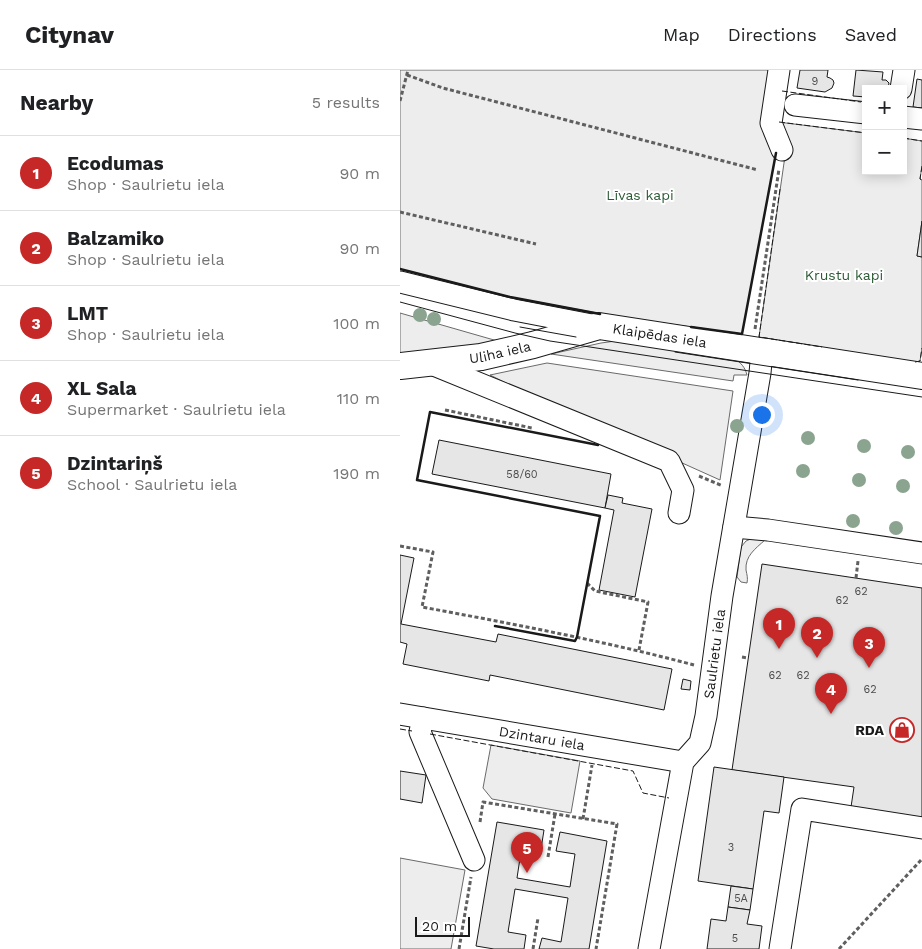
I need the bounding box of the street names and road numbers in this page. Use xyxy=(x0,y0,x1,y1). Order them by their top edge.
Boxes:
street label: Klaipēdas iela xyxy=(612,320,708,351)
street label: Uliha iela xyxy=(468,338,533,366)
street label: Saulrietu iela xyxy=(700,608,728,700)
street label: Dzintaru iela xyxy=(498,723,586,753)

